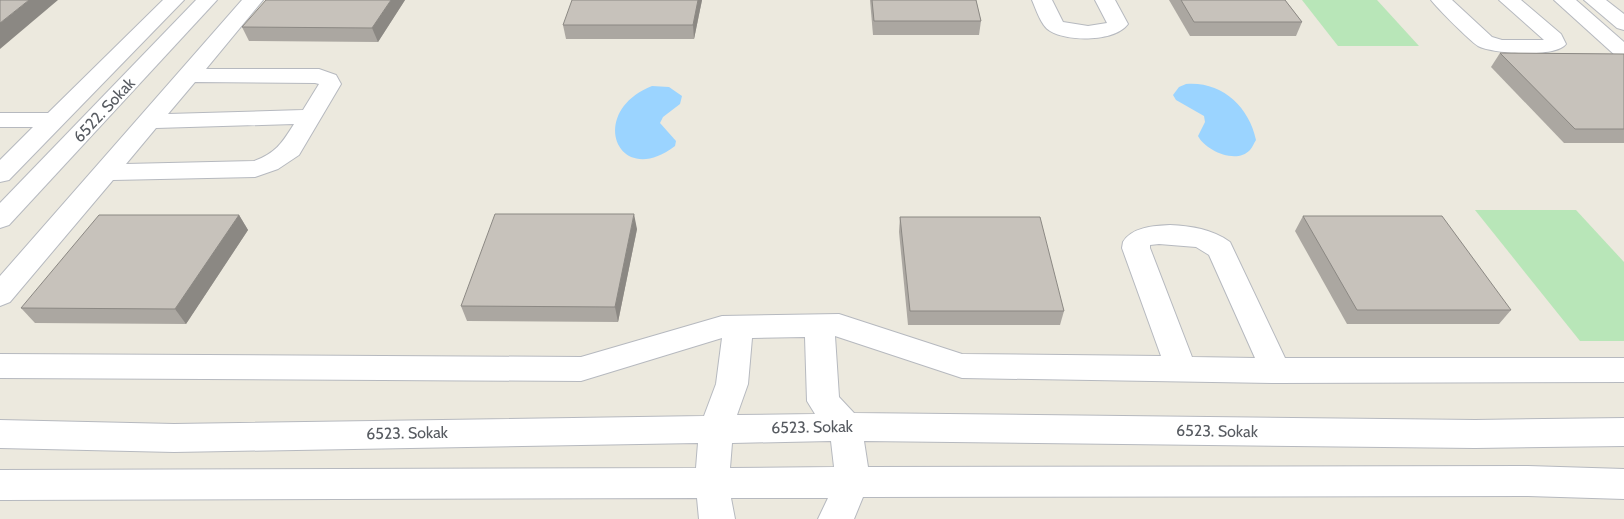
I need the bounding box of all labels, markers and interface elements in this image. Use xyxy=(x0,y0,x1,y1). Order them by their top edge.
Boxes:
street label: 6522. Sokak xyxy=(69,73,139,146)
street label: 6523. Sokak xyxy=(771,417,854,437)
street label: 6523. Sokak xyxy=(1176,421,1259,441)
street label: 6523. Sokak xyxy=(366,423,449,443)

